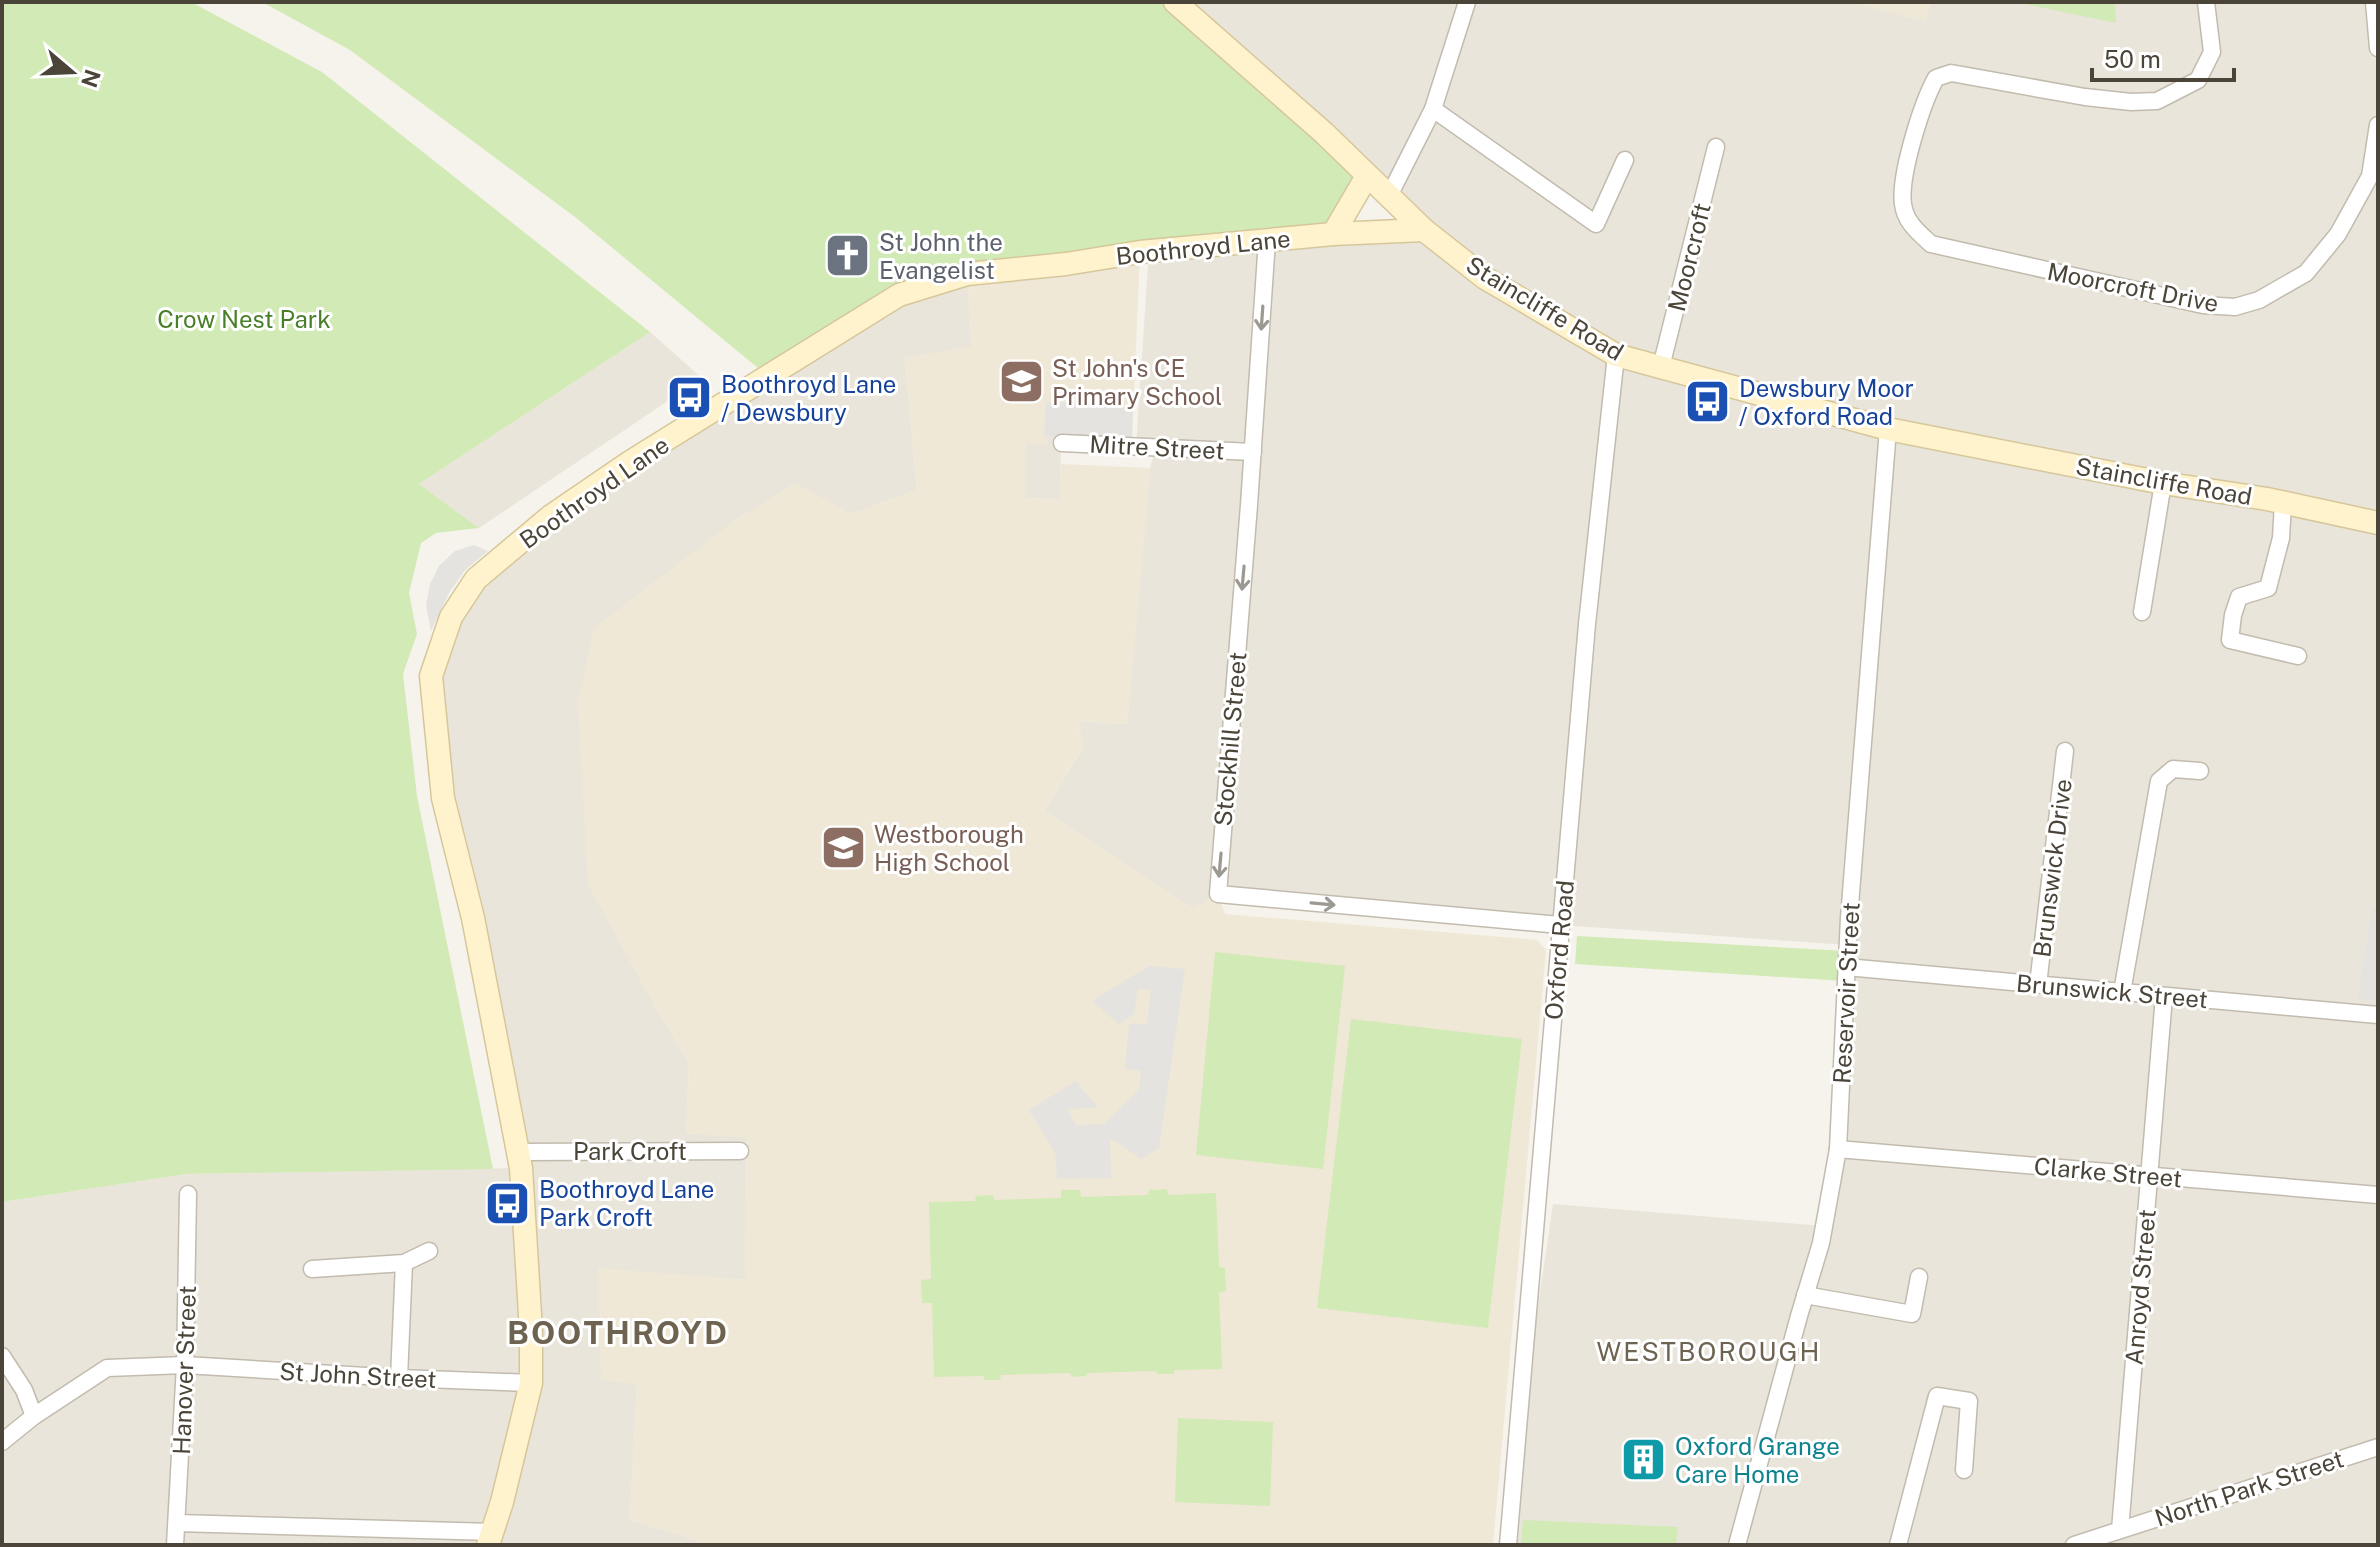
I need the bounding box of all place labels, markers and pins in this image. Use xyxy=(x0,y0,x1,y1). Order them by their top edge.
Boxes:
place label: St John the Evangelist xyxy=(879,228,1003,284)
church icon: St John the Evangelist xyxy=(824,232,872,280)
place label: St John's CE Primary School xyxy=(1052,354,1222,410)
school or university icon: St John's CE Primary School xyxy=(997,358,1045,406)
place label: Boothroyd Lane / Dewsbury xyxy=(721,370,896,426)
bus stop icon: Boothroyd Lane / Dewsbury xyxy=(666,374,714,422)
place label: Dewsbury Moor / Oxford Road xyxy=(1739,374,1914,430)
bus stop icon: Dewsbury Moor / Oxford Road xyxy=(1684,378,1732,426)
place label: Westborough High School xyxy=(874,820,1024,876)
school or university icon: Westborough High School xyxy=(819,824,867,872)
place label: Boothroyd Lane Park Croft xyxy=(539,1175,714,1231)
bus stop icon: Boothroyd Lane Park Croft xyxy=(484,1179,532,1227)
place label: Oxford Grange Care Home xyxy=(1675,1432,1840,1488)
building icon: Oxford Grange Care Home xyxy=(1620,1436,1668,1484)

